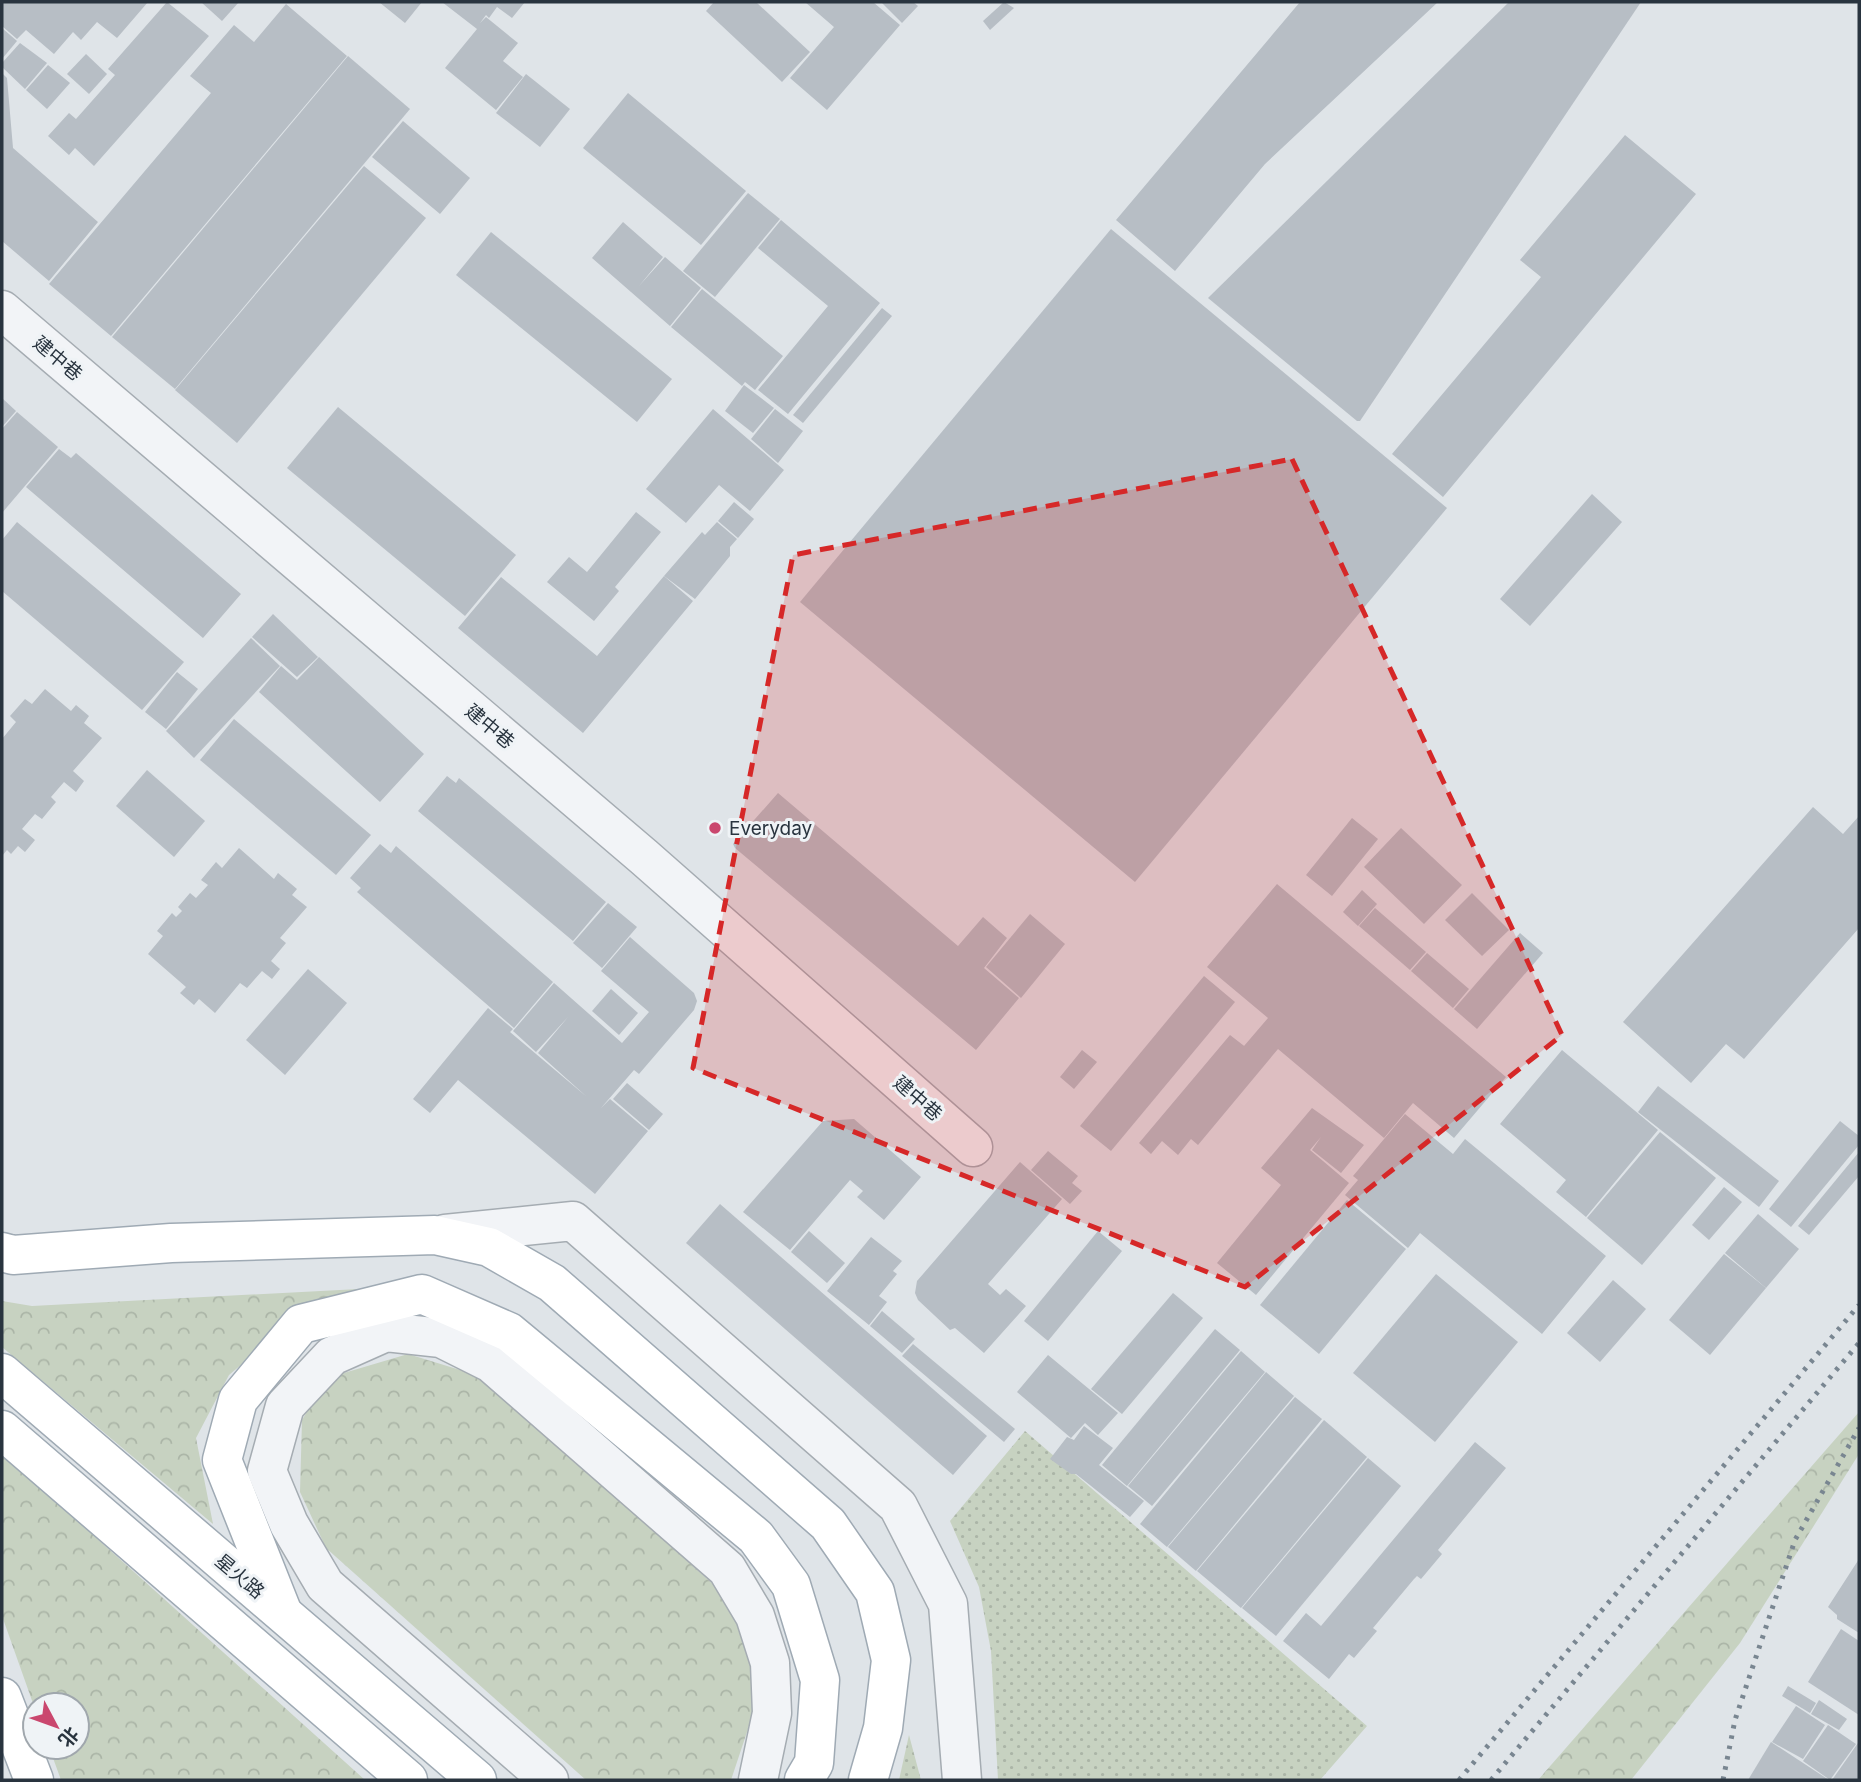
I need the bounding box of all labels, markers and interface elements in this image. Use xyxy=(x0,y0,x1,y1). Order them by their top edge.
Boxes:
street label: 建中巷 xyxy=(28,331,87,386)
street label: 建中巷 xyxy=(460,699,519,754)
place label: Everyday xyxy=(729,817,813,840)
marker: Everyday xyxy=(707,820,723,836)
street label: 建中巷 xyxy=(889,1071,947,1126)
street label: 星火路 xyxy=(210,1549,269,1604)
north arrow xyxy=(21,1691,91,1761)
text: 北 xyxy=(54,1722,83,1752)

